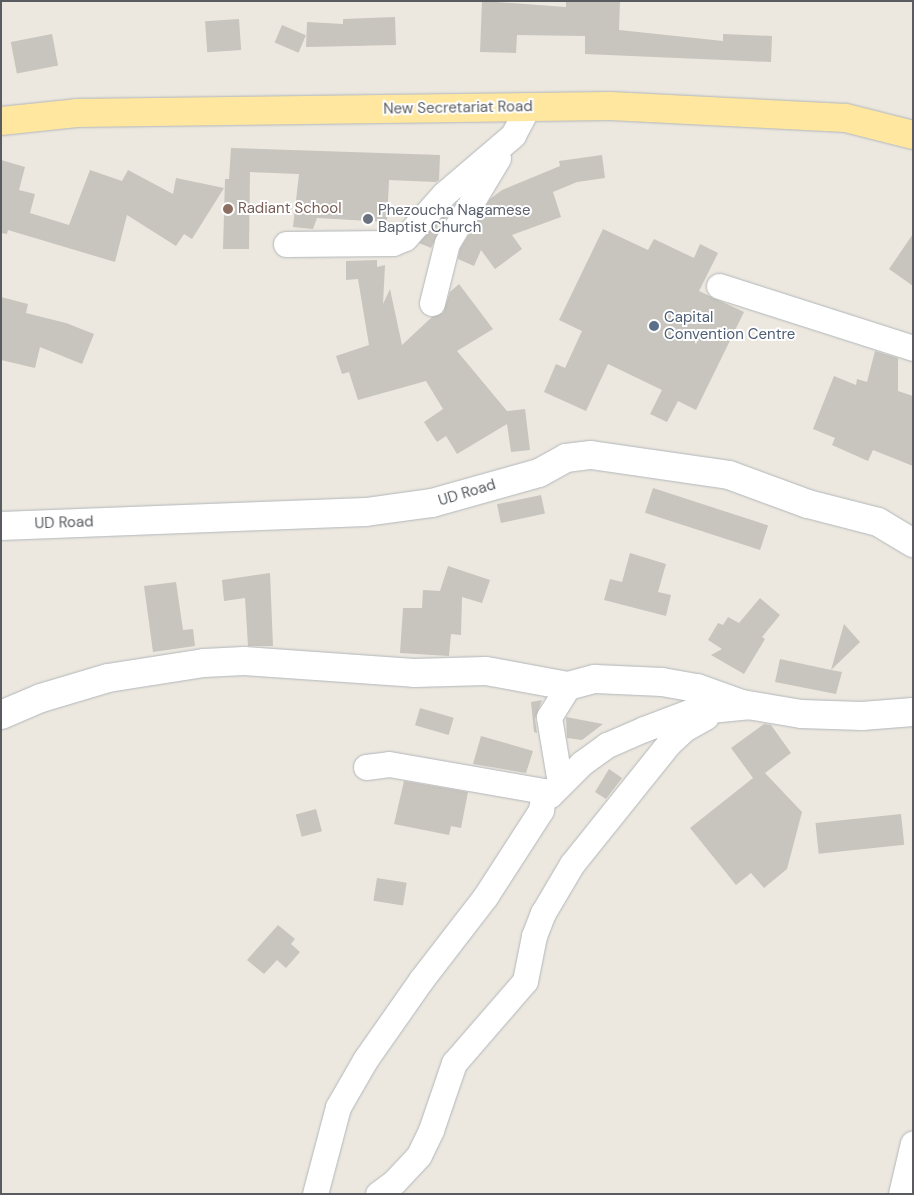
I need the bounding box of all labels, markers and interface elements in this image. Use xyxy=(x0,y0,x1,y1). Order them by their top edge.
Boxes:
street label: New Secretariat Road xyxy=(383,98,533,118)
place label: Radiant School xyxy=(238,200,342,218)
place label: Phezoucha Nagamese Baptist Church xyxy=(378,201,531,236)
marker: Radiant School xyxy=(222,203,234,215)
marker: Phezoucha Nagamese Baptist Church xyxy=(362,213,374,225)
place label: Capital Convention Centre xyxy=(664,308,795,343)
marker: Capital Convention Centre xyxy=(648,320,660,332)
street label: UD Road xyxy=(436,476,498,510)
street label: UD Road xyxy=(34,513,94,533)

